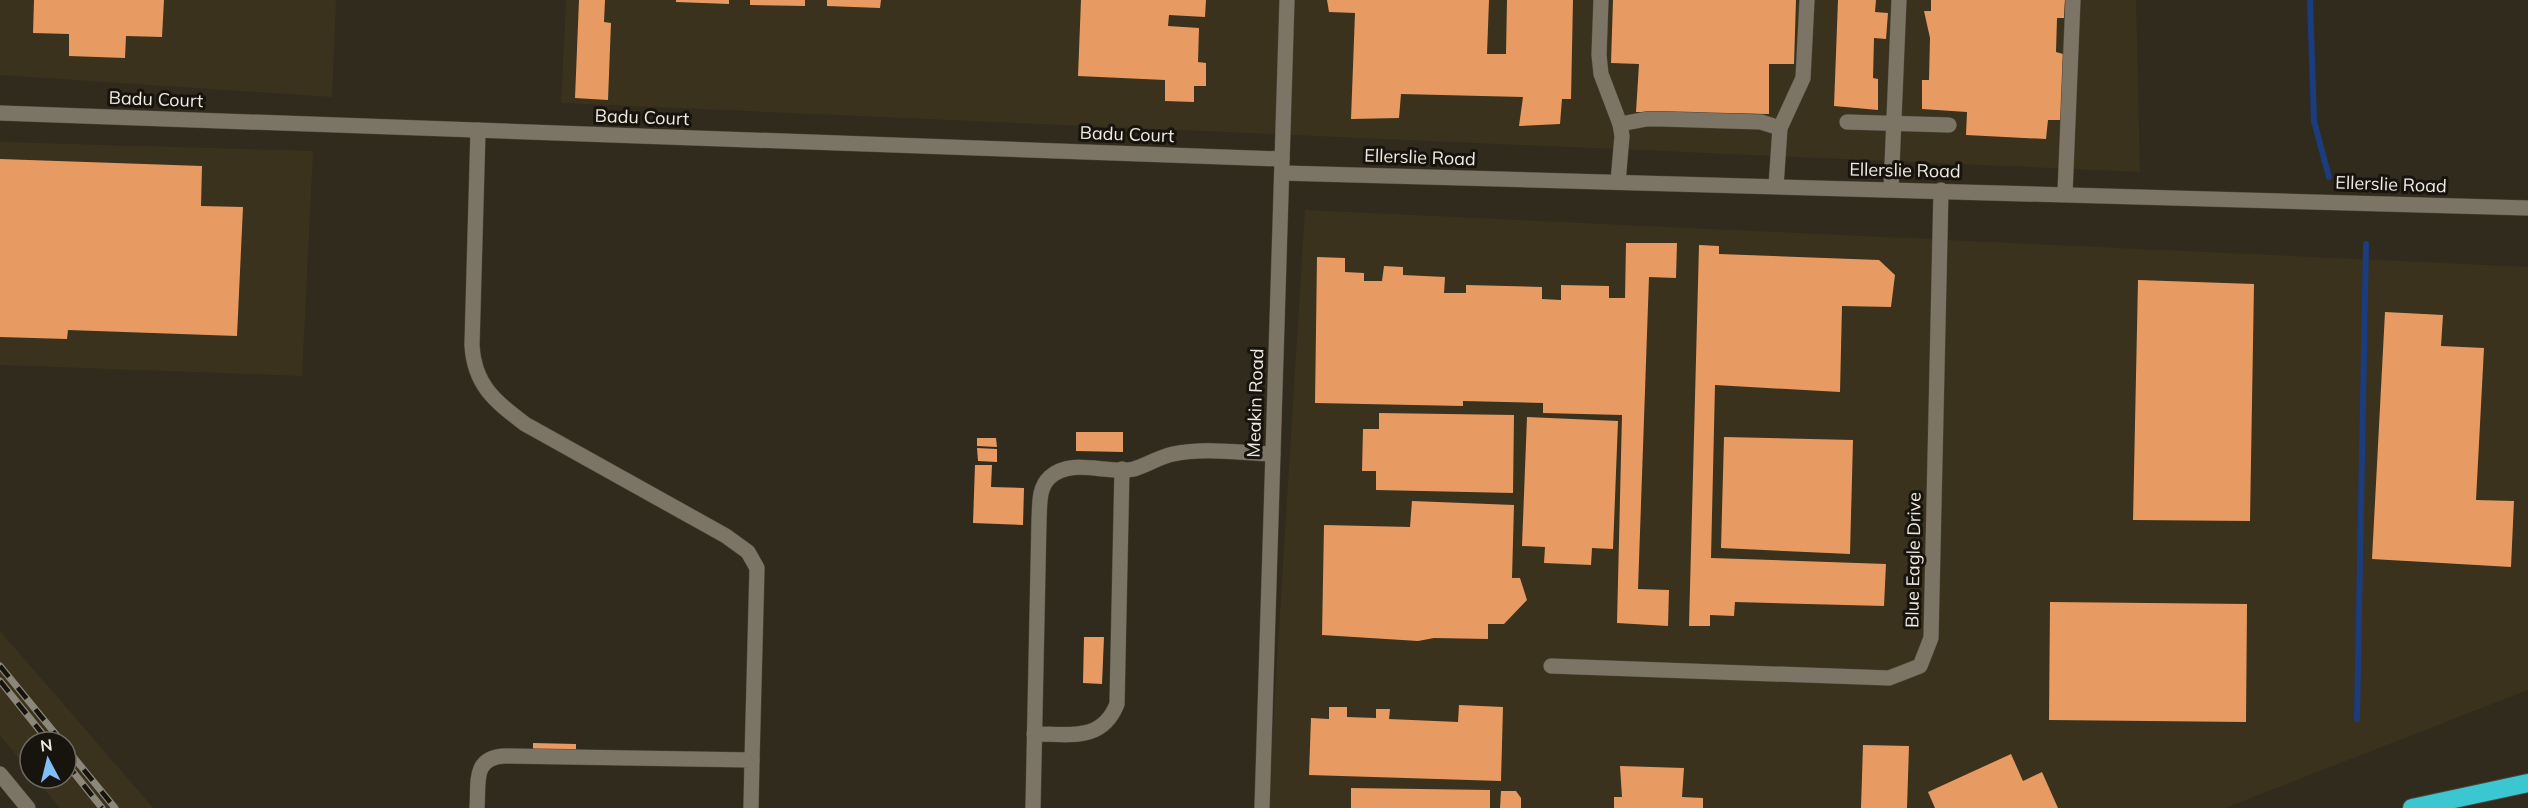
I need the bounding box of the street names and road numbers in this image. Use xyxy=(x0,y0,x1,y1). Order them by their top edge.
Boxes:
street label: Badu Court xyxy=(108,86,204,112)
street label: Badu Court xyxy=(594,104,690,130)
street label: Badu Court xyxy=(1079,121,1175,147)
street label: Ellerslie Road xyxy=(1364,144,1476,170)
street label: Ellerslie Road xyxy=(1849,158,1961,182)
street label: Ellerslie Road xyxy=(2335,171,2447,197)
street label: Meakin Road xyxy=(1242,348,1268,458)
street label: Blue Eagle Drive xyxy=(1900,492,1926,628)

